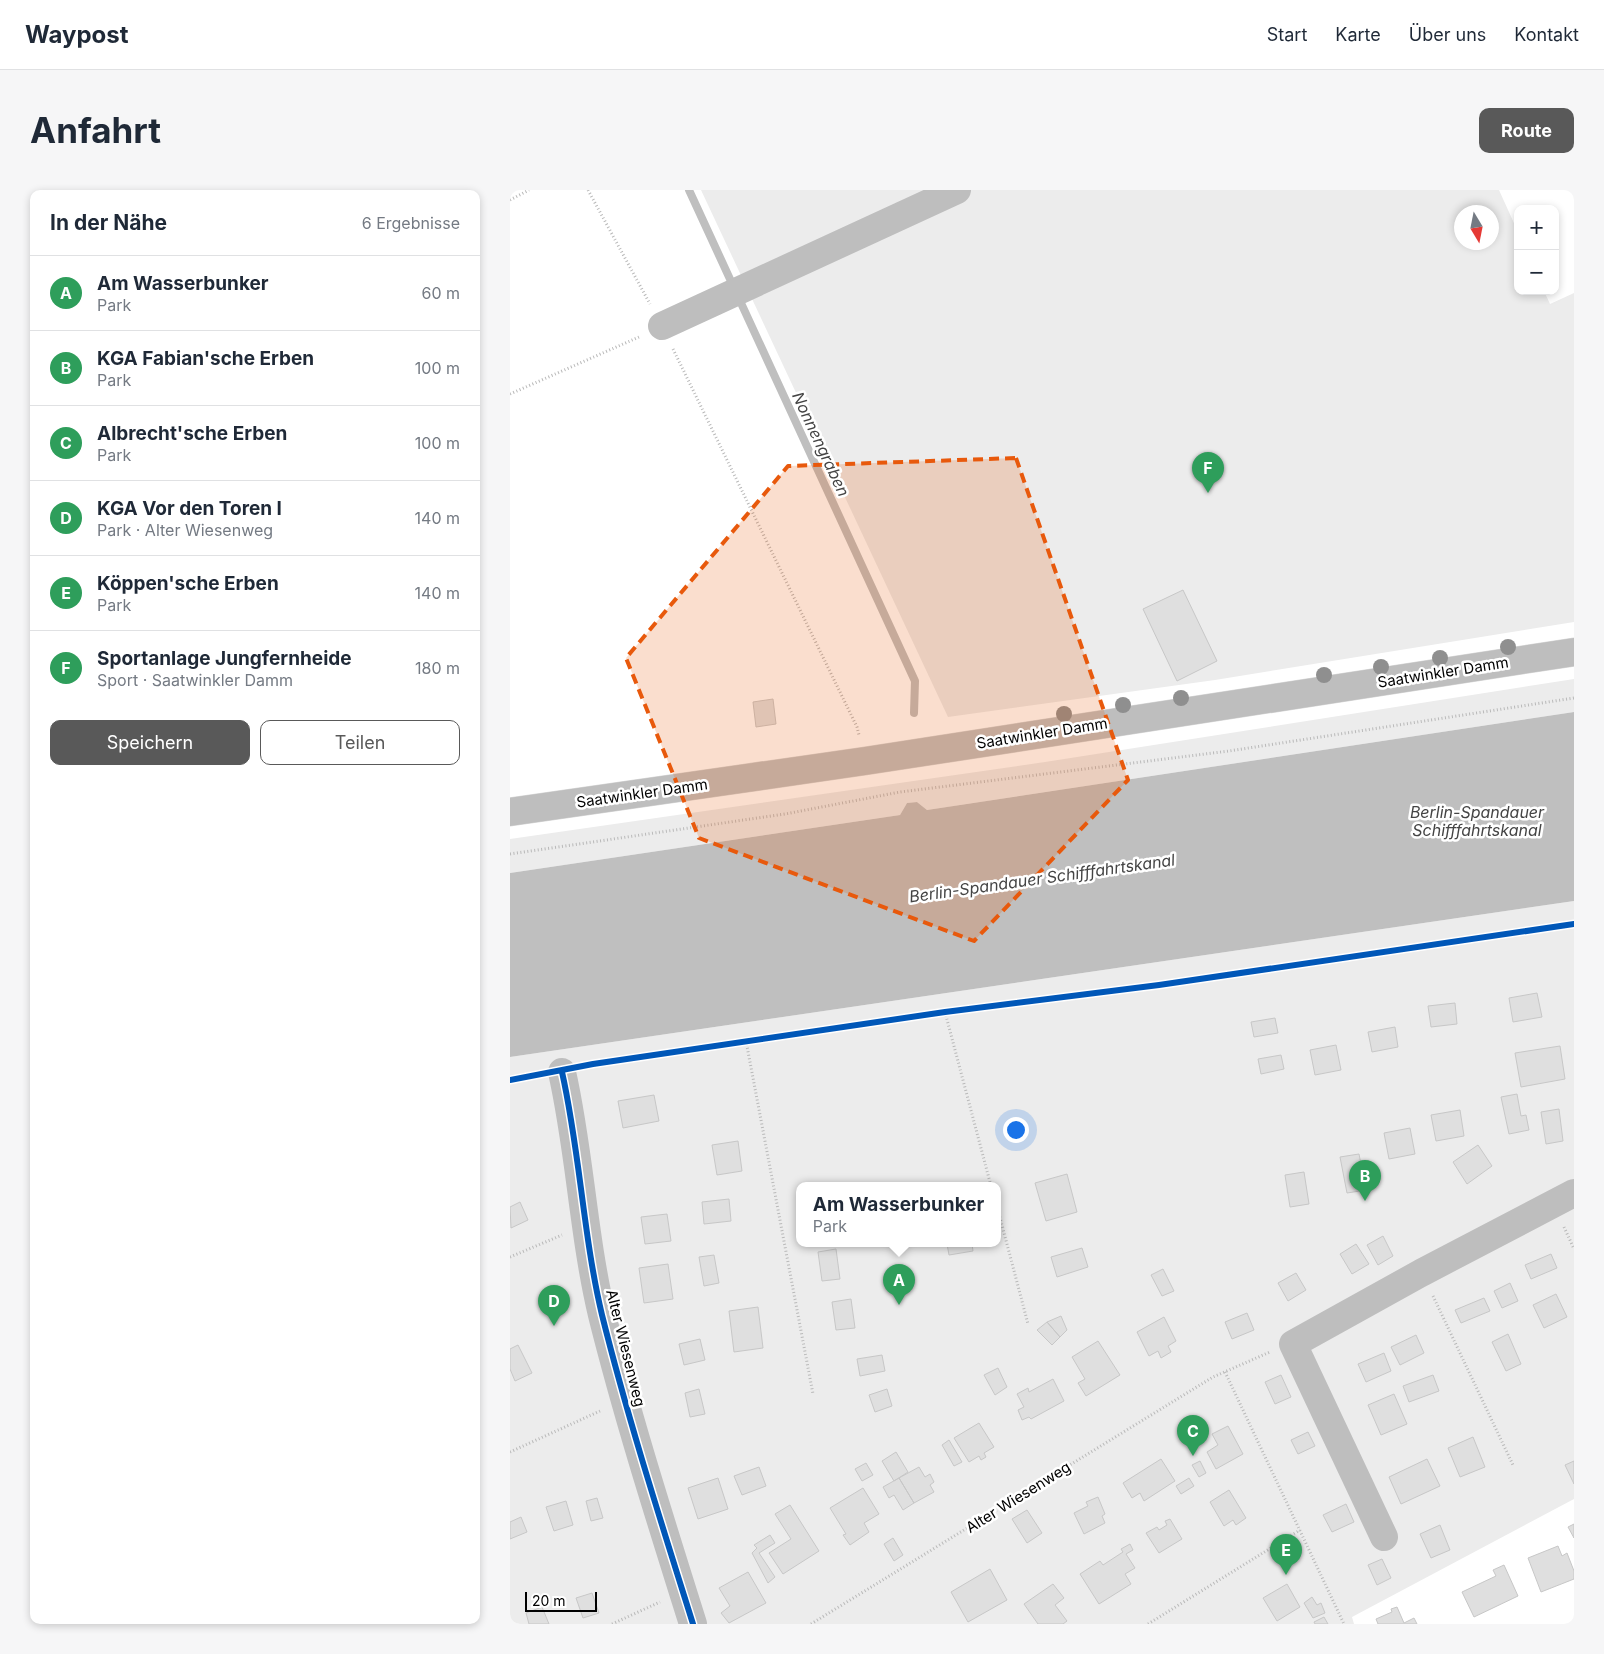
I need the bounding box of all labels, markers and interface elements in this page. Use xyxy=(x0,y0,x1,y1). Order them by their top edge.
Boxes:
text: Waypost xyxy=(25,20,129,49)
text: Start xyxy=(1267,24,1307,45)
text: Karte xyxy=(1335,24,1381,45)
text: Über uns xyxy=(1409,24,1486,45)
text: Kontakt xyxy=(1514,24,1579,45)
button: Route xyxy=(1479,108,1574,153)
text: Anfahrt xyxy=(30,109,161,151)
north arrow xyxy=(1454,205,1499,250)
map controls xyxy=(1514,205,1559,295)
button: + xyxy=(1514,205,1559,250)
text: In der Nähe xyxy=(50,210,167,235)
text: 6 Ergebnisse xyxy=(362,213,460,233)
button: − xyxy=(1514,250,1559,295)
text: Am Wasserbunker xyxy=(97,272,269,295)
text: A xyxy=(60,283,72,303)
text: 60 m xyxy=(421,283,460,303)
text: Park xyxy=(97,295,131,315)
text: KGA Fabian'sche Erben xyxy=(97,347,314,370)
text: B xyxy=(61,358,71,378)
text: 100 m xyxy=(415,358,460,378)
text: Park xyxy=(97,370,131,390)
water label: Nonnengraben xyxy=(788,389,854,499)
text: Albrecht'sche Erben xyxy=(97,422,287,445)
text: C xyxy=(60,433,72,453)
text: 100 m xyxy=(415,433,460,453)
text: Park xyxy=(97,445,131,465)
pin: F xyxy=(1192,452,1224,493)
text: KGA Vor den Toren I xyxy=(97,497,282,520)
text: D xyxy=(60,508,72,528)
text: 140 m xyxy=(415,508,460,528)
text: Park · Alter Wiesenweg xyxy=(97,520,273,540)
text: Köppen'sche Erben xyxy=(97,572,279,595)
text: E xyxy=(61,583,71,603)
text: 140 m xyxy=(415,583,460,603)
text: Park xyxy=(97,595,131,615)
text: Sportanlage Jungfernheide xyxy=(97,647,352,670)
street label: Saatwinkler Damm xyxy=(1376,652,1510,692)
text: F xyxy=(61,658,71,678)
text: 180 m xyxy=(415,658,460,678)
text: Sport · Saatwinkler Damm xyxy=(97,670,293,690)
street label: Saatwinkler Damm xyxy=(975,713,1109,753)
button: Speichern xyxy=(50,720,250,765)
button: Teilen xyxy=(260,720,460,765)
street label: Saatwinkler Damm xyxy=(575,774,709,812)
water label: Berlin-Spandauer Schifffahrtskanal xyxy=(1410,802,1545,840)
water label: Berlin-Spandauer Schifffahrtskanal xyxy=(908,849,1176,907)
your location xyxy=(1003,1117,1029,1143)
pin: B xyxy=(1349,1160,1381,1201)
popup xyxy=(796,1182,1001,1247)
text: Am Wasserbunker xyxy=(813,1193,984,1216)
text: Park xyxy=(813,1216,847,1236)
pin: A xyxy=(883,1264,915,1305)
pin: D xyxy=(538,1285,570,1326)
street label: Alter Wiesenweg xyxy=(602,1287,650,1409)
pin: C xyxy=(1177,1415,1209,1456)
street label: Alter Wiesenweg xyxy=(962,1457,1074,1537)
pin: E xyxy=(1270,1534,1302,1575)
scale bar xyxy=(525,1589,598,1612)
text: 20 m xyxy=(532,1592,566,1609)

